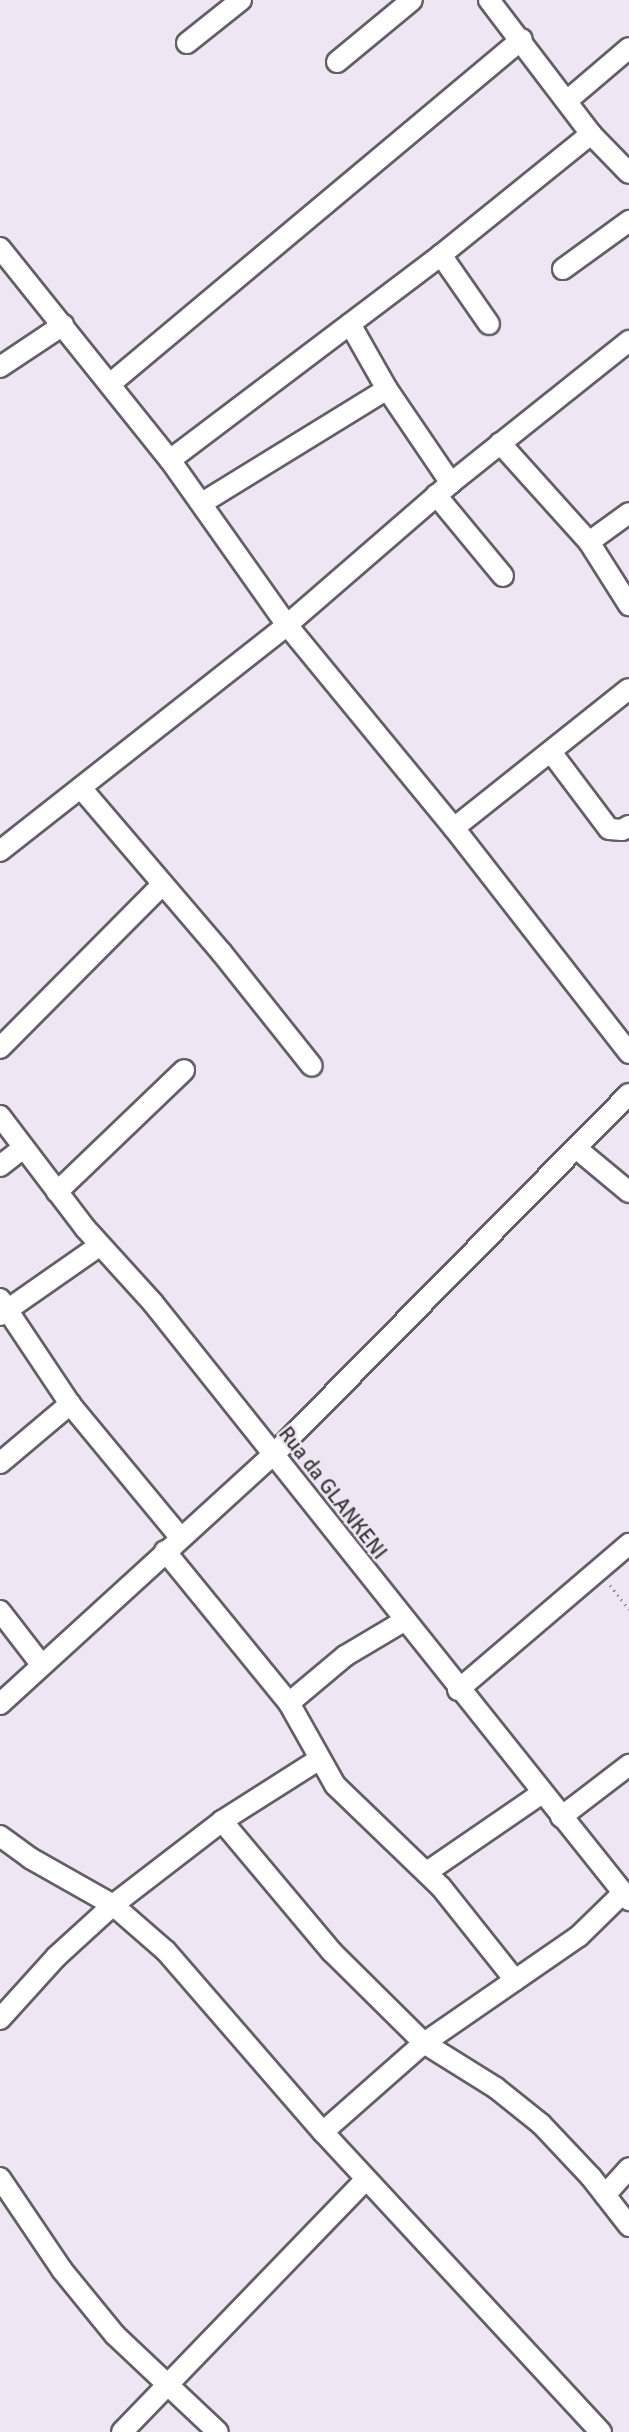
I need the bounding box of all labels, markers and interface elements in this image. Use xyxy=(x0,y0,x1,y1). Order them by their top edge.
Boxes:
street label: Rua da GLANKENI xyxy=(273,1422,393,1564)

